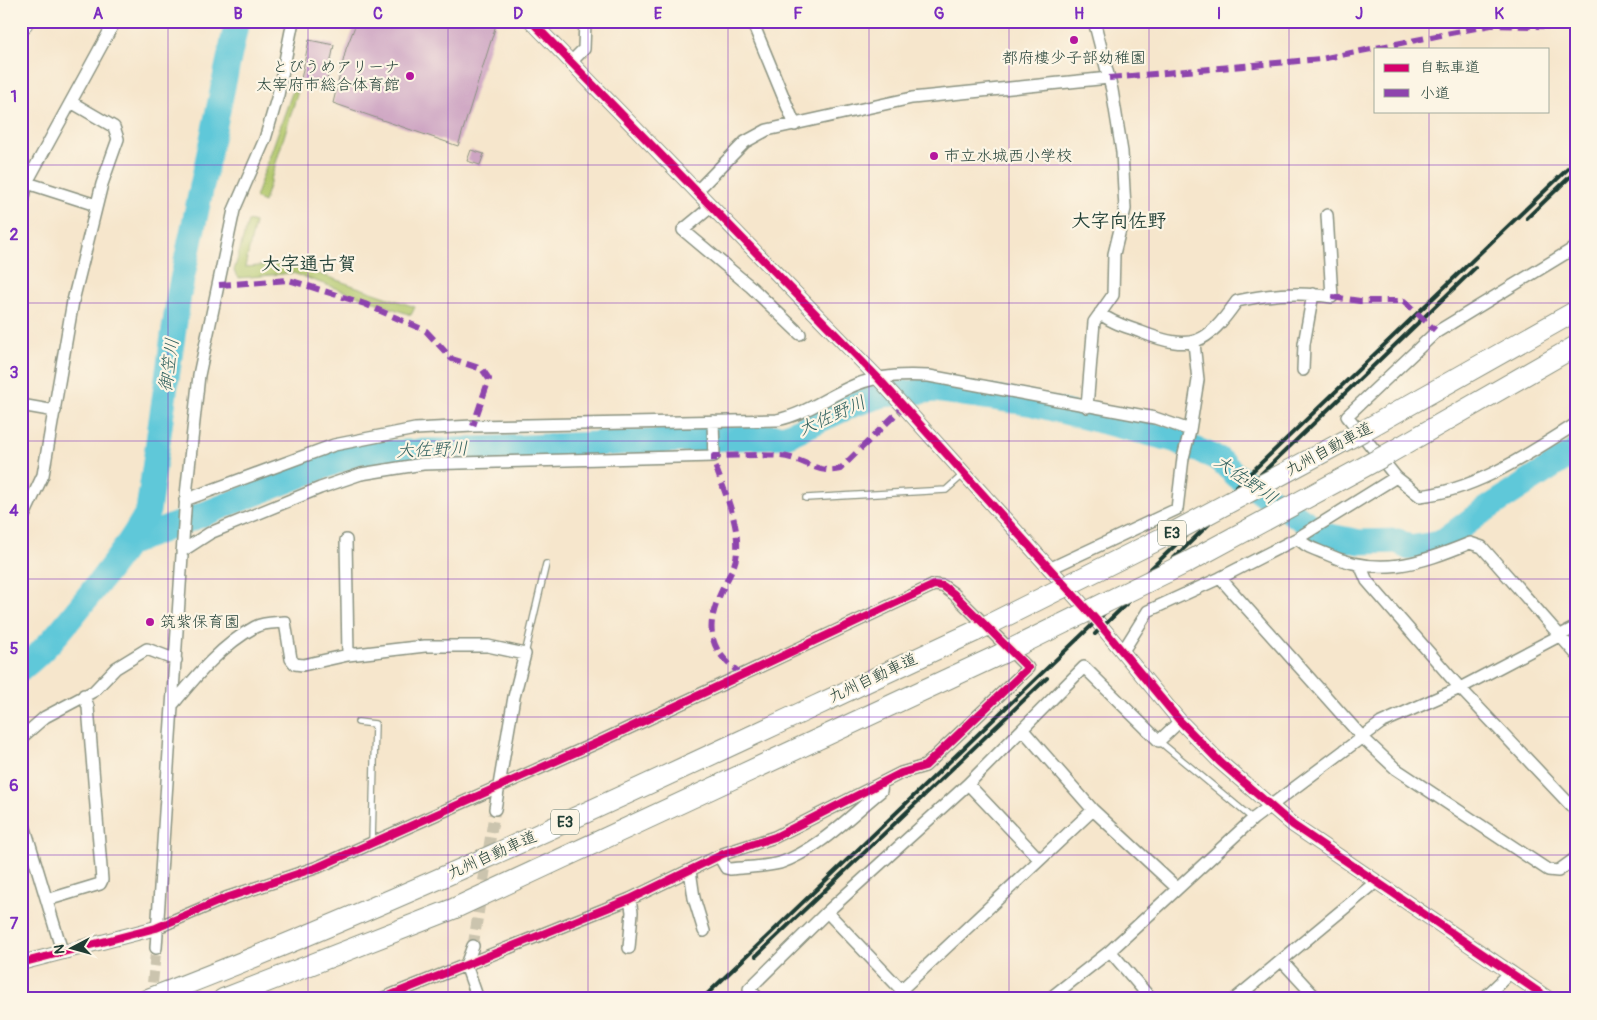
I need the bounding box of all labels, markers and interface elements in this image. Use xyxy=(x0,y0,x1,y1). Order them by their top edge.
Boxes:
text: A xyxy=(93,4,104,24)
text: B xyxy=(233,4,243,24)
text: C xyxy=(373,4,383,24)
text: D xyxy=(513,4,523,24)
text: E xyxy=(654,4,663,24)
text: F xyxy=(793,4,803,24)
text: G xyxy=(934,4,945,24)
text: H xyxy=(1074,4,1084,24)
text: I xyxy=(1217,4,1221,24)
text: J xyxy=(1355,4,1363,24)
text: K xyxy=(1494,4,1504,24)
marker: 都府樓少子部幼稚園 xyxy=(1068,34,1080,46)
place label: 都府樓少子部幼稚園 xyxy=(1002,48,1146,68)
legend xyxy=(1374,48,1550,112)
place label: とびうめアリーナ 太宰府市総合体育館 xyxy=(256,57,400,95)
text: 自転車道 xyxy=(1420,58,1480,77)
marker: とびうめアリーナ 太宰府市総合体育館 xyxy=(404,70,416,82)
text: 小道 xyxy=(1420,84,1450,103)
text: 1 xyxy=(11,87,17,107)
place label: 市立水城西小学校 xyxy=(944,146,1072,166)
marker: 市立水城西小学校 xyxy=(928,150,940,162)
district label: 大字向佐野 xyxy=(1071,209,1167,233)
text: 2 xyxy=(10,225,19,245)
district label: 大字通古賀 xyxy=(261,252,357,276)
water label: 御笠川 xyxy=(154,337,184,393)
text: 3 xyxy=(10,363,19,383)
water label: 大佐野川 xyxy=(794,391,870,441)
street label: 九州自動車道 xyxy=(1282,418,1376,480)
water label: 大佐野川 xyxy=(396,437,468,463)
water label: 大佐野川 xyxy=(1210,450,1282,510)
text: 4 xyxy=(9,501,19,521)
road number: E3 xyxy=(1158,520,1186,546)
place label: 筑紫保育園 xyxy=(160,612,240,632)
marker: 筑紫保育園 xyxy=(144,616,156,628)
text: 5 xyxy=(10,639,19,659)
street label: 九州自動車道 xyxy=(825,649,921,707)
text: 6 xyxy=(9,776,19,796)
road number: E3 xyxy=(551,810,579,834)
street label: 九州自動車道 xyxy=(444,826,540,884)
text: 7 xyxy=(10,914,19,934)
north arrow xyxy=(48,922,98,972)
text: N xyxy=(51,944,69,955)

